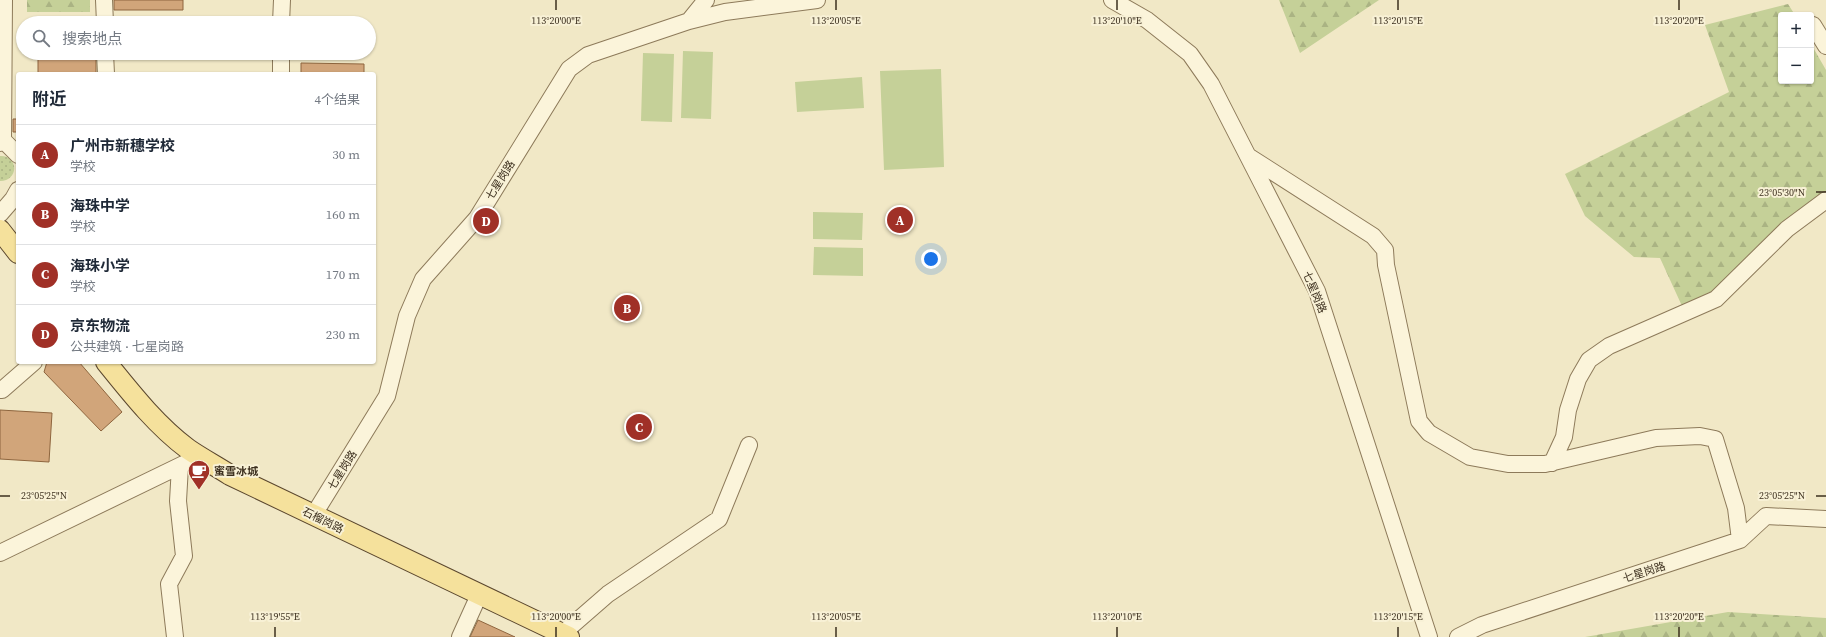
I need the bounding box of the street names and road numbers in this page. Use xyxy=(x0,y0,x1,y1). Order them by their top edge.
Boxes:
street label: 七星岗路 xyxy=(482,158,518,203)
street label: 七星岗路 xyxy=(1299,269,1330,315)
street label: 七星岗路 xyxy=(324,448,360,493)
street label: 石榴岗路 xyxy=(300,504,346,537)
street label: 七星岗路 xyxy=(1621,559,1667,586)

